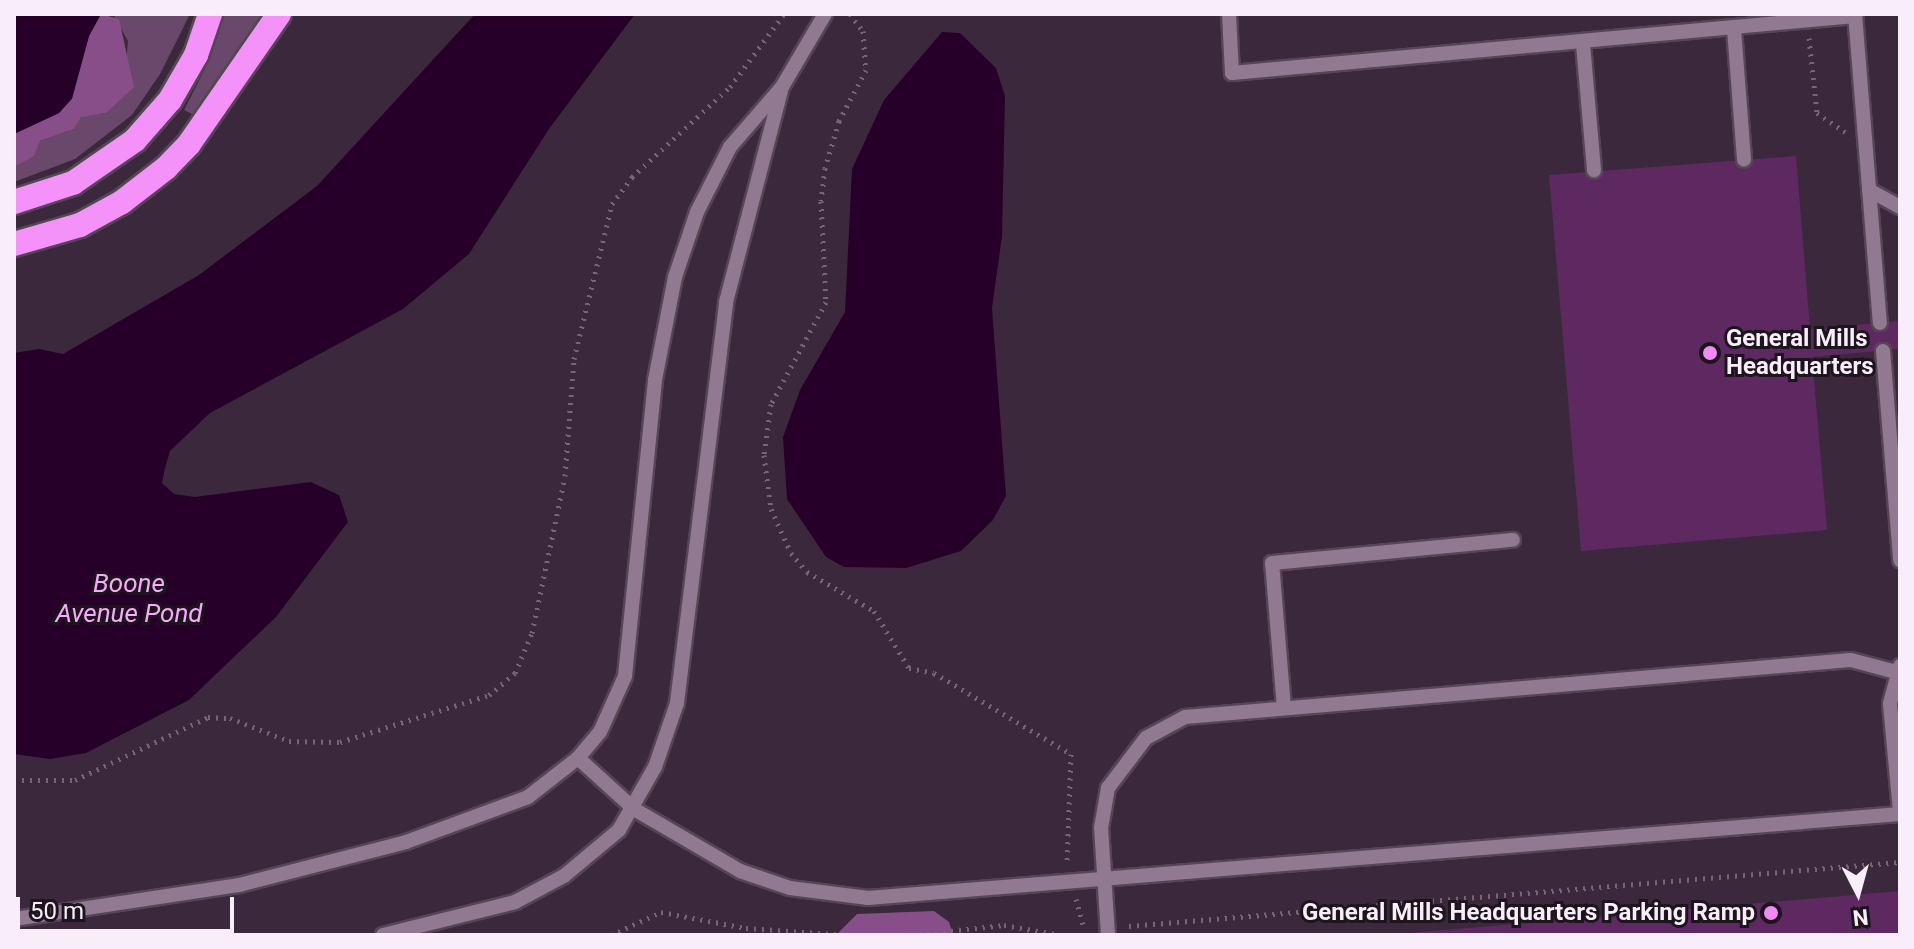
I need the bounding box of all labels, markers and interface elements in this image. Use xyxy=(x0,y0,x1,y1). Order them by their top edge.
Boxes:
place label: General Mills Headquarters xyxy=(1726,325,1874,381)
marker: General Mills Headquarters xyxy=(1701,344,1719,362)
water label: Boone Avenue Pond xyxy=(55,568,203,630)
north arrow xyxy=(1818,853,1898,933)
scale bar xyxy=(20,881,238,931)
text: 50 m xyxy=(30,897,84,925)
place label: General Mills Headquarters Parking Ramp xyxy=(1302,899,1755,927)
marker: General Mills Headquarters Parking Ramp xyxy=(1762,904,1780,922)
text: N xyxy=(1852,904,1870,931)

